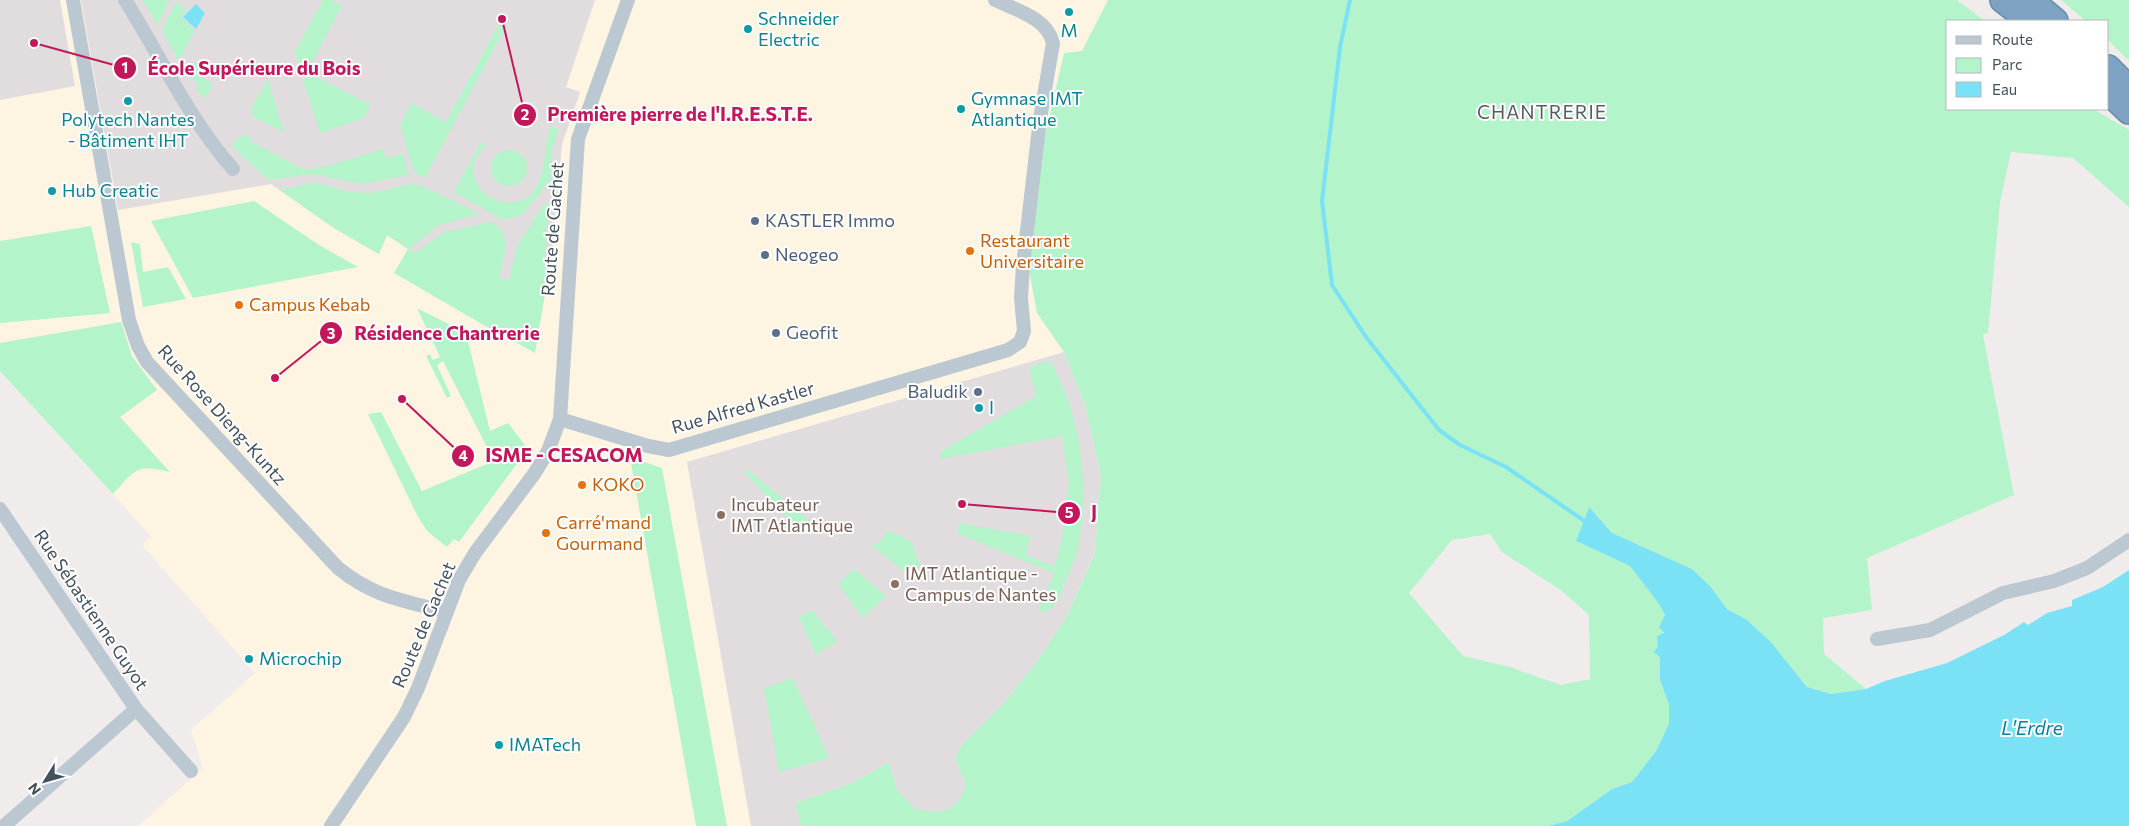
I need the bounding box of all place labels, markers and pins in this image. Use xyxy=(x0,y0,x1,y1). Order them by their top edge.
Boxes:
marker: M xyxy=(1063,6,1075,18)
place label: Schneider Electric xyxy=(758,7,839,50)
place label: M xyxy=(1060,19,1078,41)
marker: Schneider Electric xyxy=(742,23,754,35)
callout: École Supérieure du Bois xyxy=(113,51,371,85)
place label: Gymnase IMT Atlantique xyxy=(971,87,1083,130)
marker: Polytech Nantes - Bâtiment IHT xyxy=(122,95,134,107)
callout: Première pierre de l'I.R.E.S.T.E. xyxy=(512,98,823,132)
marker: Gymnase IMT Atlantique xyxy=(955,103,967,115)
place label: Polytech Nantes - Bâtiment IHT xyxy=(61,108,195,151)
place label: Hub Creatic xyxy=(62,179,159,201)
marker: Hub Creatic xyxy=(46,185,58,197)
place label: KASTLER Immo xyxy=(765,209,895,231)
marker: KASTLER Immo xyxy=(749,215,761,227)
place label: Restaurant Universitaire xyxy=(980,229,1084,272)
place label: Neogeo xyxy=(775,243,839,265)
marker: Restaurant Universitaire xyxy=(964,245,976,257)
marker: Neogeo xyxy=(759,249,771,261)
place label: Campus Kebab xyxy=(249,293,370,315)
marker: Campus Kebab xyxy=(233,299,245,311)
callout: Résidence Chantrerie xyxy=(319,316,549,350)
place label: Geofit xyxy=(786,321,838,343)
marker: Geofit xyxy=(770,327,782,339)
place label: Baludik xyxy=(908,380,968,402)
marker: Baludik xyxy=(972,386,984,398)
place label: I xyxy=(989,396,994,418)
marker: I xyxy=(973,402,985,414)
callout: ISME - CESACOM xyxy=(450,439,653,473)
place label: KOKO xyxy=(592,473,644,495)
marker: KOKO xyxy=(576,479,588,491)
place label: Incubateur IMT Atlantique xyxy=(731,493,853,536)
callout: J xyxy=(1056,496,1107,530)
marker: Incubateur IMT Atlantique xyxy=(715,509,727,521)
place label: Carré'mand Gourmand xyxy=(556,511,651,554)
marker: Carré'mand Gourmand xyxy=(540,527,552,539)
place label: IMT Atlantique - Campus de Nantes xyxy=(905,562,1056,605)
marker: IMT Atlantique - Campus de Nantes xyxy=(889,578,901,590)
place label: Microchip xyxy=(259,647,342,669)
marker: Microchip xyxy=(243,653,255,665)
place label: IMATech xyxy=(509,733,581,755)
marker: IMATech xyxy=(493,739,505,751)

